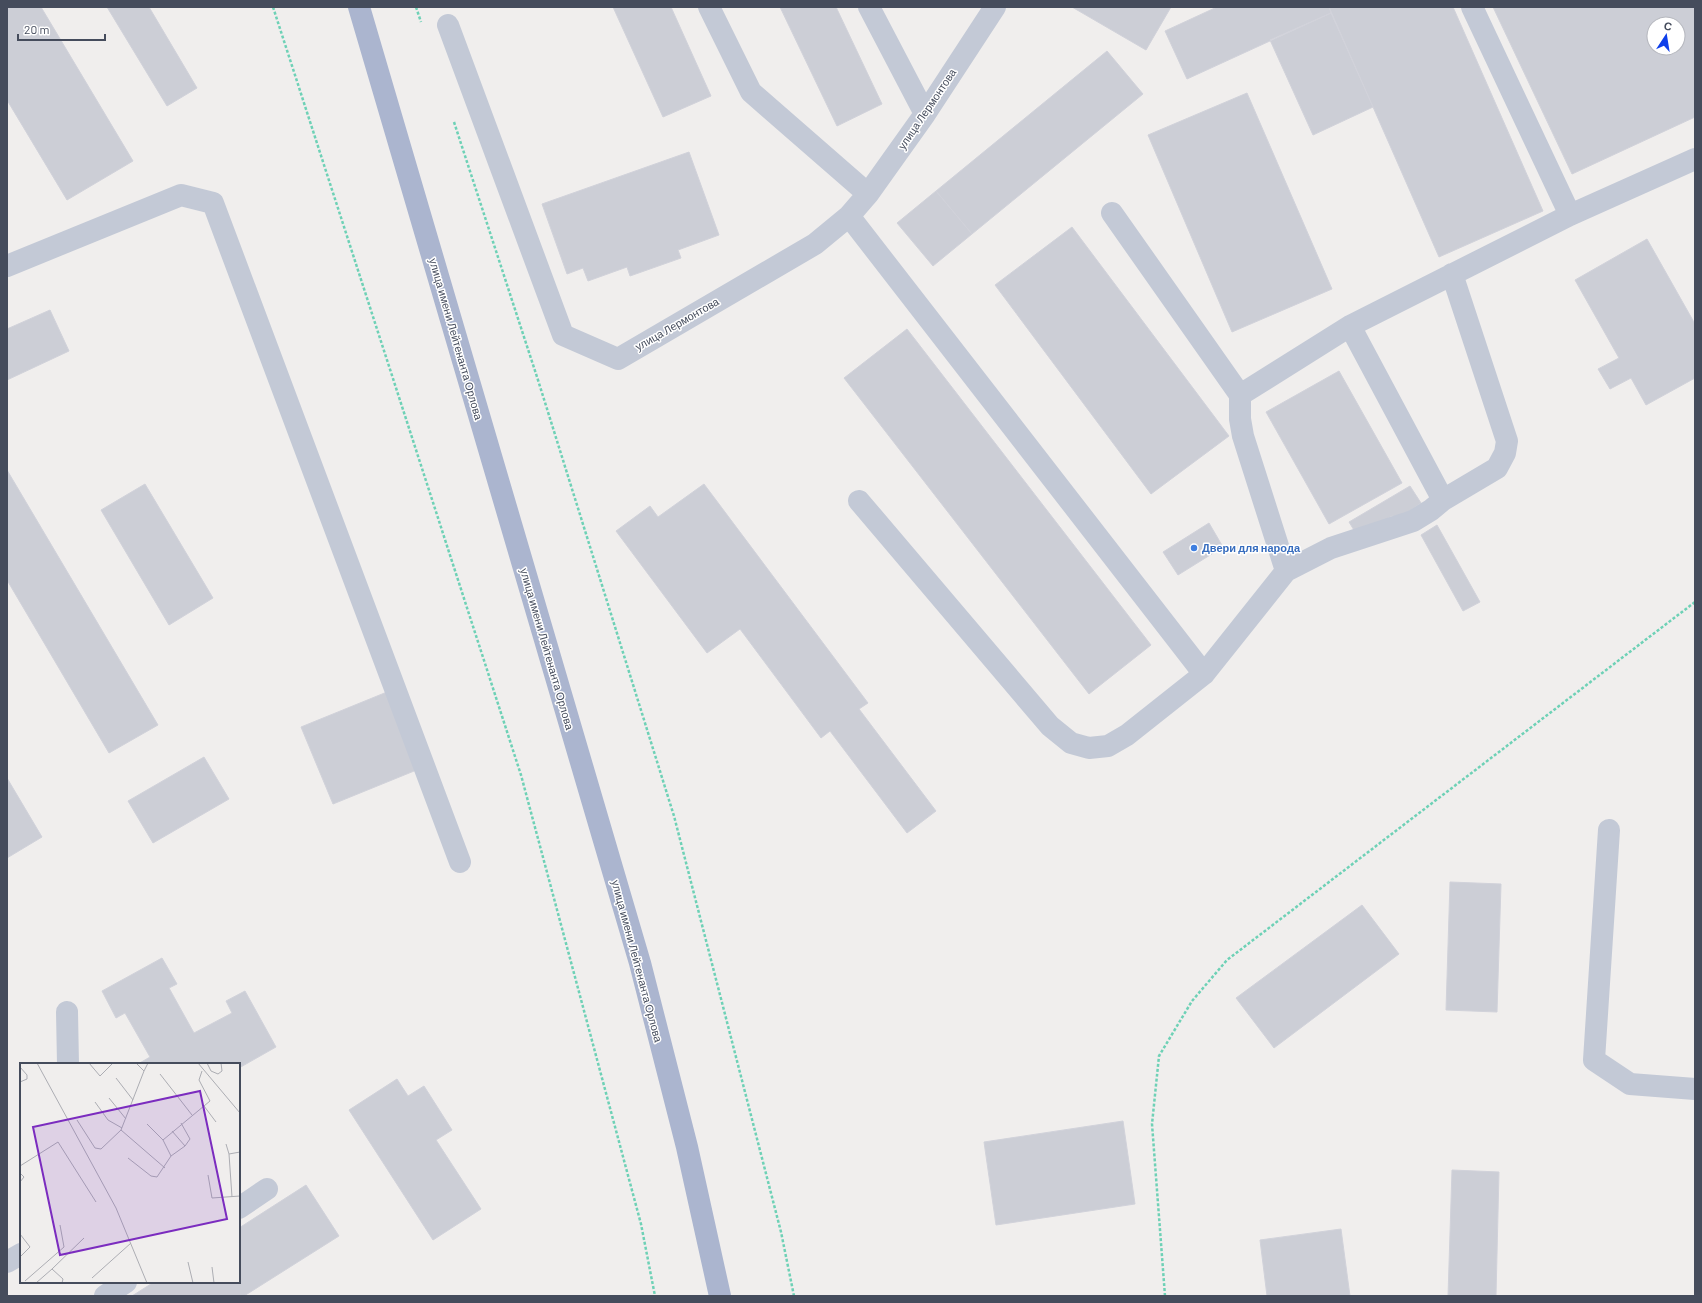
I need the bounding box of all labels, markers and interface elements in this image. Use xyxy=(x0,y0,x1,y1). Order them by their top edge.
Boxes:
scale bar xyxy=(18,16,105,42)
north arrow xyxy=(1646,16,1686,56)
text: С xyxy=(1663,19,1673,33)
text: 20 m xyxy=(24,22,50,36)
street label: улица Лермонтова xyxy=(895,65,959,152)
street label: улица имени Лейтенанта Орлова xyxy=(427,257,486,422)
street label: улица Лермонтова xyxy=(633,294,722,353)
place label: Двери для народа xyxy=(1202,541,1301,554)
marker: Двери для народа xyxy=(1189,543,1199,553)
street label: улица имени Лейтенанта Орлова xyxy=(518,567,577,732)
street label: улица имени Лейтенанта Орлова xyxy=(610,878,666,1044)
inset map xyxy=(20,1063,240,1283)

